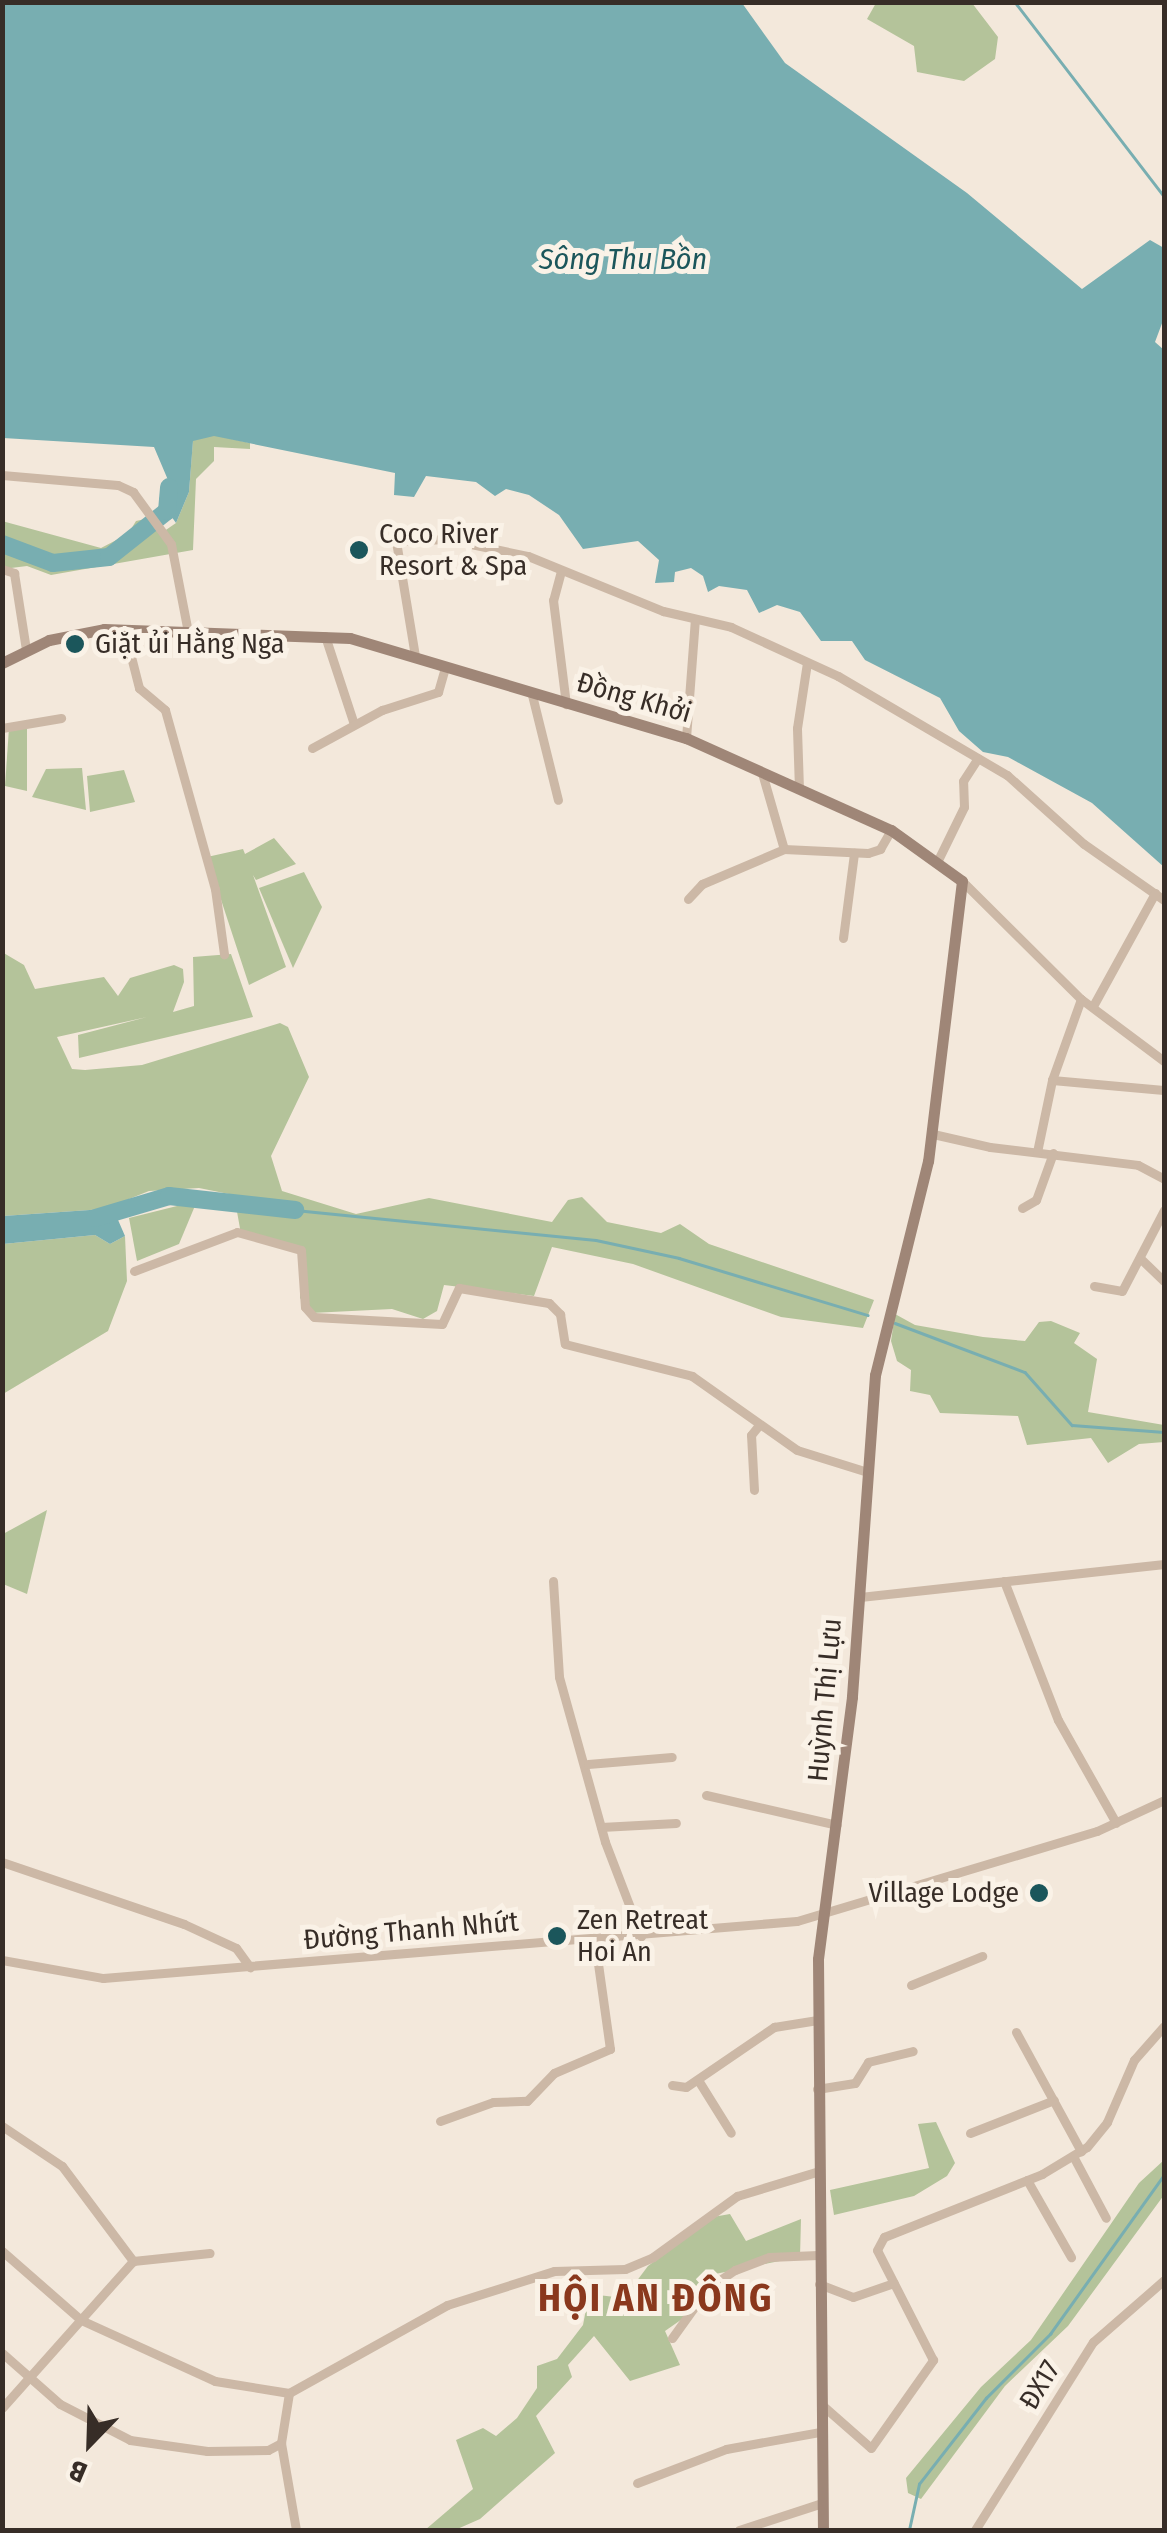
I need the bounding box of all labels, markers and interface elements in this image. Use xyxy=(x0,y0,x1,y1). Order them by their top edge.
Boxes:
water label: Sông Thu Bồn xyxy=(539,241,707,277)
place label: Coco River Resort & Spa xyxy=(379,517,527,583)
marker: Coco River Resort & Spa xyxy=(348,539,370,561)
place label: Giặt ủi Hằng Nga xyxy=(95,627,284,661)
marker: Giặt ủi Hằng Nga xyxy=(64,633,86,655)
street label: Đồng Khởi xyxy=(573,666,695,730)
street label: Huỳnh Thị Lựu xyxy=(801,1617,849,1783)
place label: Village Lodge xyxy=(868,1876,1019,1910)
marker: Village Lodge xyxy=(1028,1882,1050,1904)
place label: Zen Retreat Hoi An xyxy=(577,1903,708,1969)
street label: Đường Thanh Nhứt xyxy=(302,1905,520,1957)
marker: Zen Retreat Hoi An xyxy=(546,1925,568,1947)
district label: HỘI AN ĐÔNG xyxy=(538,2276,774,2322)
street label: ĐX17 xyxy=(1012,2354,1068,2416)
north arrow xyxy=(40,2393,140,2493)
text: B xyxy=(64,2453,92,2489)

